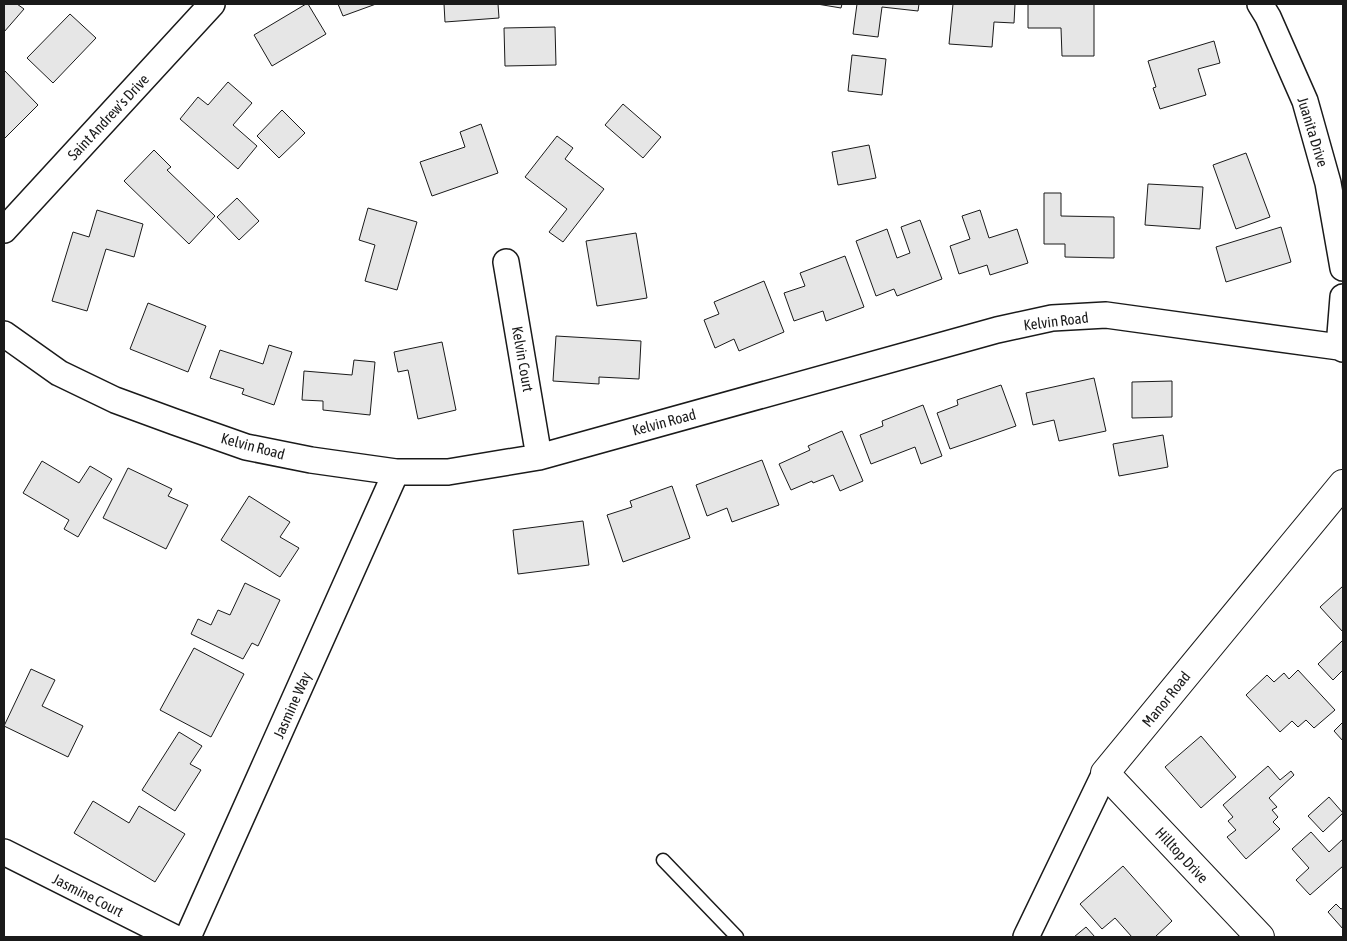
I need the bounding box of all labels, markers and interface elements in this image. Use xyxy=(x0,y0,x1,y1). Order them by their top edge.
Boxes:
street label: Saint Andrew's Drive xyxy=(64,70,152,163)
street label: Juanita Drive xyxy=(1294,95,1332,169)
street label: Kelvin Road xyxy=(1023,309,1089,333)
street label: Kelvin Court xyxy=(509,325,537,393)
street label: Kelvin Road xyxy=(630,405,698,439)
street label: Kelvin Road xyxy=(219,429,287,463)
street label: Manor Road xyxy=(1138,668,1194,730)
street label: Jasmine Way xyxy=(270,669,314,741)
street label: Hilltop Drive xyxy=(1152,824,1212,886)
street label: Jasmine Court xyxy=(50,870,126,920)

